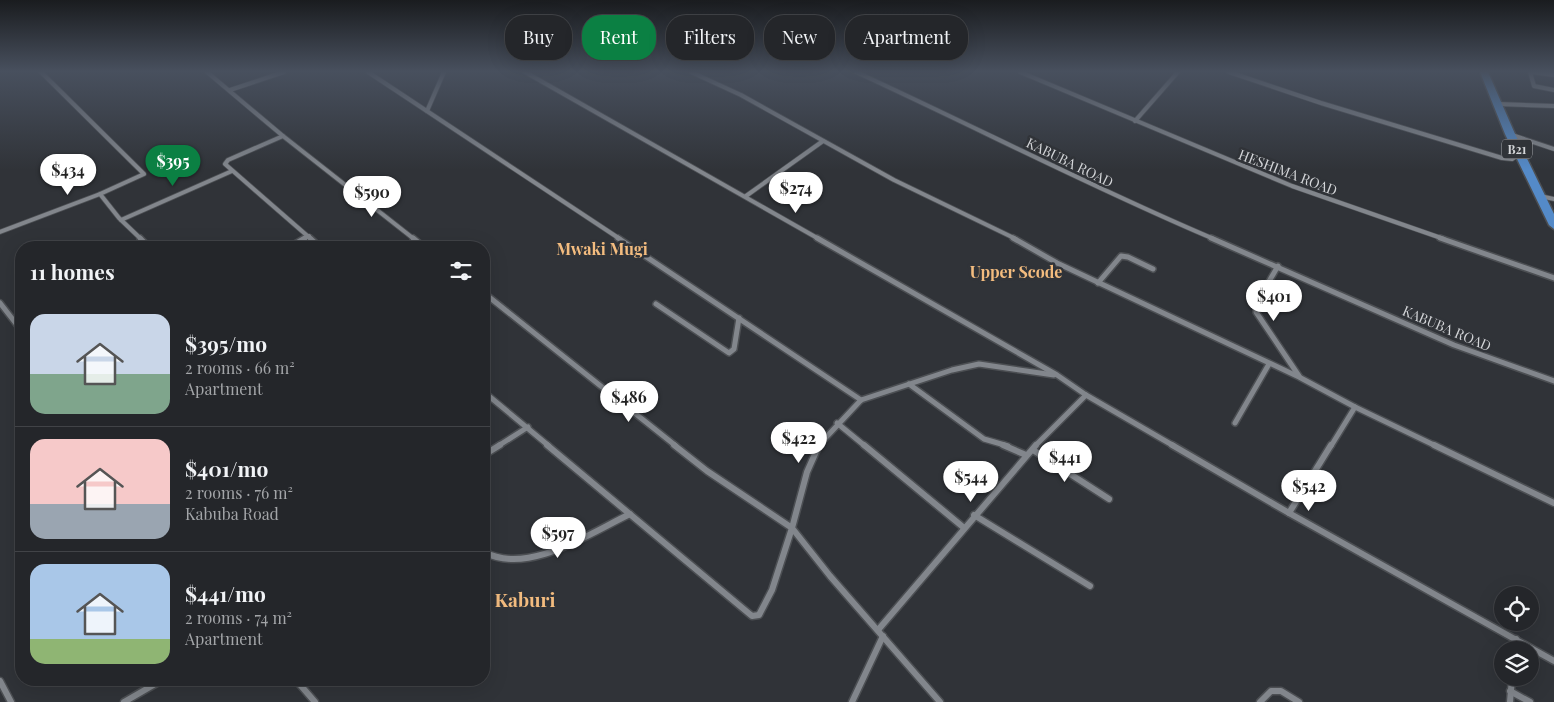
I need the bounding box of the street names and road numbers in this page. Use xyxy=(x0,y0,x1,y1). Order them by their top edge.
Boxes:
street label: KABUBA ROAD xyxy=(1023,133,1117,191)
road number: B21 xyxy=(1502,140,1532,158)
street label: HESHIMA ROAD xyxy=(1236,144,1340,200)
street label: KABUBA ROAD xyxy=(1400,301,1494,355)

